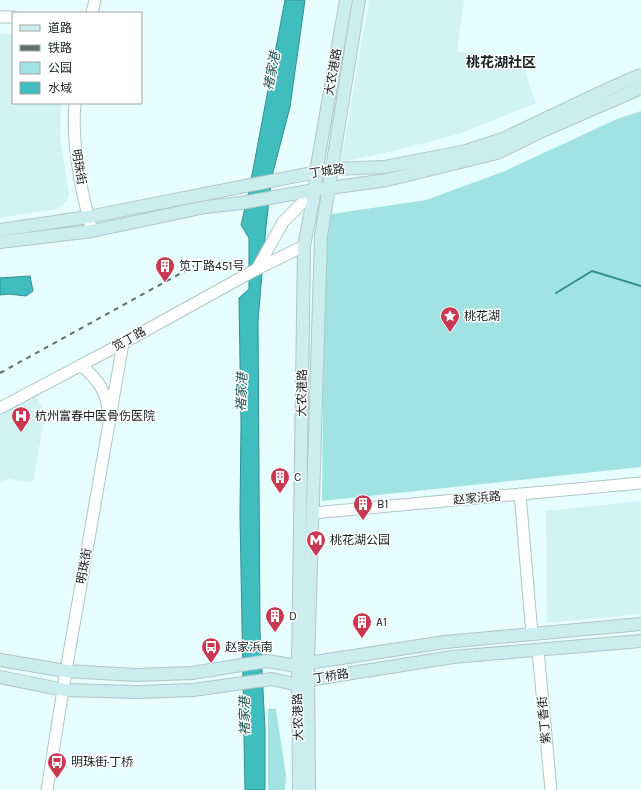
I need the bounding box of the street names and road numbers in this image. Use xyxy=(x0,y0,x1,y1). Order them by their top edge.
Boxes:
street label: 大农港路 xyxy=(322,47,344,97)
street label: 明珠街 xyxy=(69,148,89,186)
street label: 丁城路 xyxy=(308,162,346,180)
street label: 笕丁路 xyxy=(110,324,148,354)
street label: 大农港路 xyxy=(295,369,309,417)
street label: 赵家浜路 xyxy=(452,489,502,507)
street label: 明珠街 xyxy=(74,547,94,585)
street label: 丁桥路 xyxy=(312,666,350,686)
street label: 大农港路 xyxy=(291,693,305,741)
street label: 紫丁香街 xyxy=(535,695,553,745)

